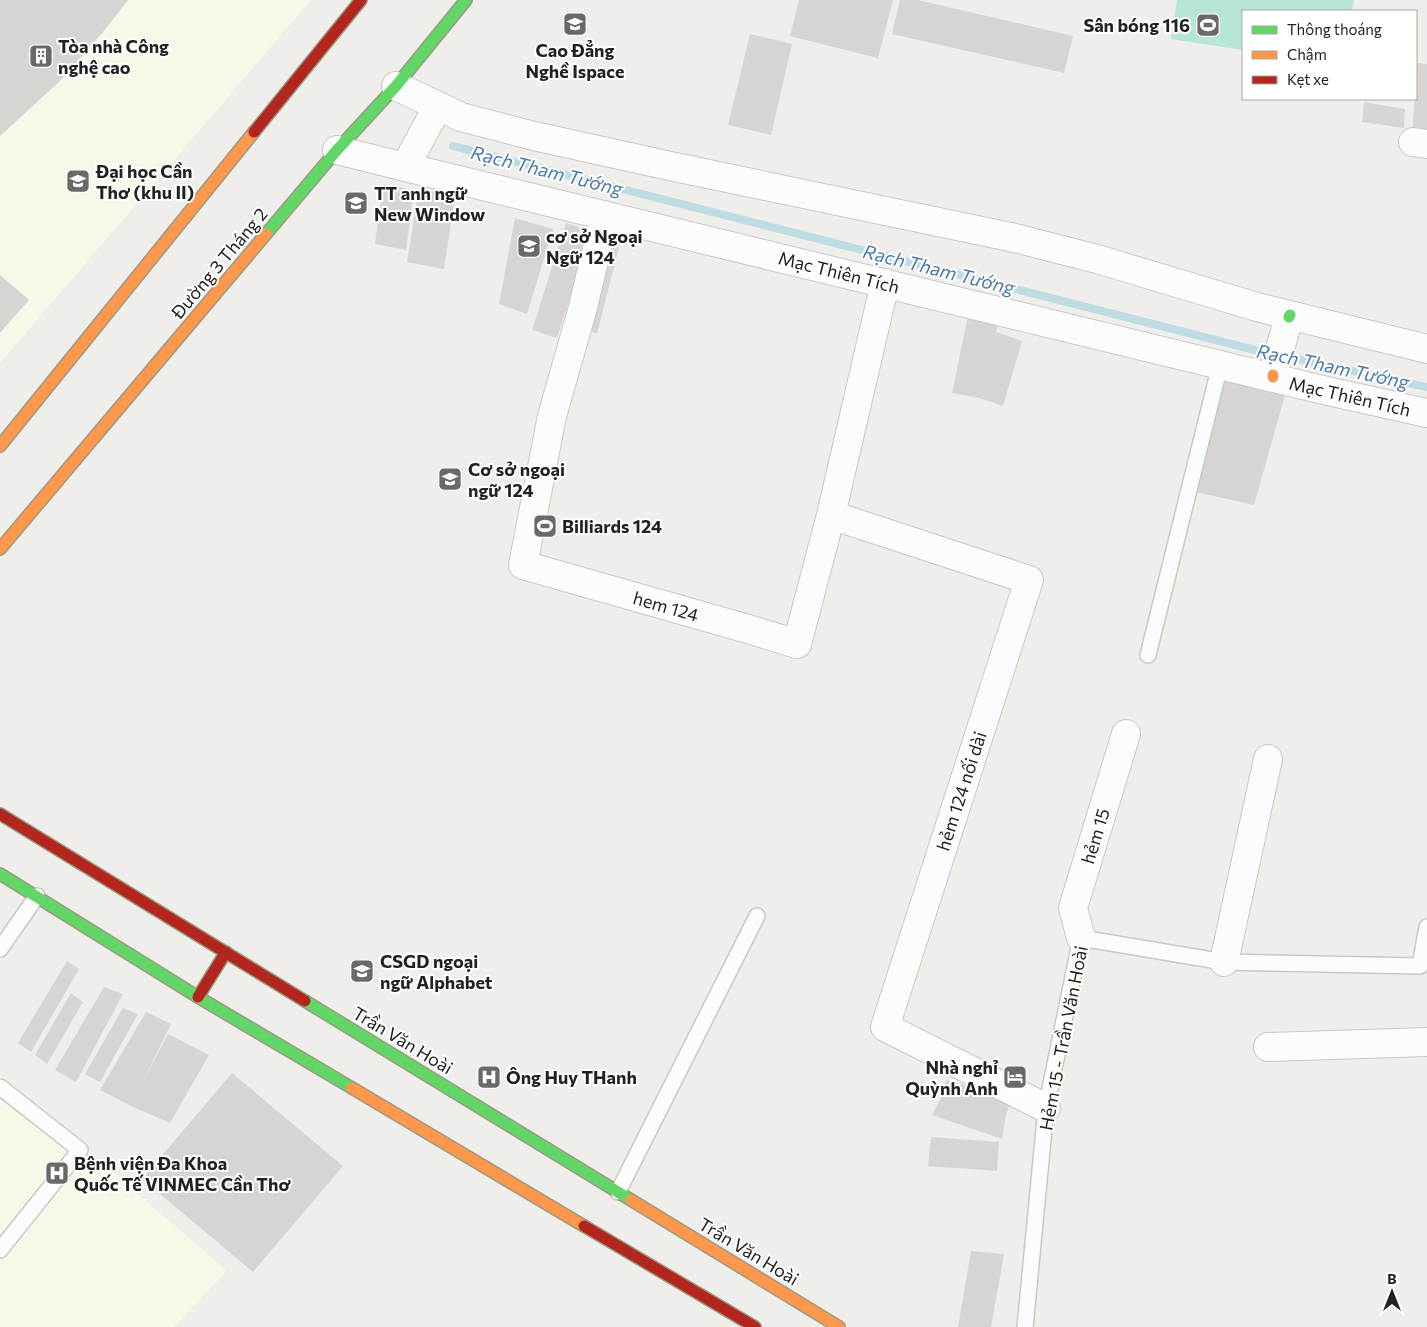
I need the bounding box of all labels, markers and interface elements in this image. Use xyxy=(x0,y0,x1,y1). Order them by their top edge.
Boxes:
legend xyxy=(1242,10,1417,100)
school or university icon: Cao Đẳng Nghề Ispace xyxy=(562,11,588,37)
sports icon: Sân bóng 116 xyxy=(1195,12,1221,38)
place label: Sân bóng 116 xyxy=(1083,14,1190,36)
text: Thông thoáng xyxy=(1287,20,1382,38)
place label: Tòa nhà Công nghệ cao xyxy=(58,35,169,78)
place label: Cao Đẳng Nghề Ispace xyxy=(525,39,625,82)
building icon: Tòa nhà Công nghệ cao xyxy=(28,43,54,69)
text: Chậm xyxy=(1287,45,1327,63)
text: Kẹt xe xyxy=(1287,70,1329,88)
water label: Rạch Tham Tướng xyxy=(469,140,626,200)
place label: Đại học Cần Thơ (khu II) xyxy=(95,160,194,203)
school or university icon: Đại học Cần Thơ (khu II) xyxy=(65,168,91,194)
place label: TT anh ngữ New Window xyxy=(374,182,485,225)
school or university icon: TT anh ngữ New Window xyxy=(343,190,369,216)
street label: Đường 3 Tháng 2 xyxy=(166,203,272,324)
place label: cơ sở Ngoại Ngữ 124 xyxy=(546,225,643,268)
school or university icon: cơ sở Ngoại Ngữ 124 xyxy=(516,233,542,259)
water label: Rạch Tham Tướng xyxy=(861,239,1018,299)
street label: Mạc Thiên Tích xyxy=(776,246,902,298)
water label: Rạch Tham Tướng xyxy=(1255,339,1412,394)
street label: Mạc Thiên Tích xyxy=(1287,371,1413,421)
place label: Cơ sở ngoại ngữ 124 xyxy=(468,458,565,501)
school or university icon: Cơ sở ngoại ngữ 124 xyxy=(437,466,463,492)
sports icon: Billiards 124 xyxy=(532,513,558,539)
place label: Billiards 124 xyxy=(562,515,662,537)
street label: hem 124 xyxy=(631,586,701,626)
street label: hẻm 124 nối dài xyxy=(931,729,991,853)
street label: hẻm 15 xyxy=(1076,806,1114,866)
street label: Hẻm 15 - Trần Văn Hoài xyxy=(1034,944,1092,1132)
place label: CSGD ngoại ngữ Alphabet xyxy=(380,950,493,993)
school or university icon: CSGD ngoại ngữ Alphabet xyxy=(349,958,375,984)
street label: Trần Văn Hoài xyxy=(349,1002,457,1078)
place label: Nhà nghỉ Quỳnh Anh xyxy=(905,1056,999,1099)
hospital icon: Ông Huy THanh xyxy=(476,1064,502,1090)
hotel icon: Nhà nghỉ Quỳnh Anh xyxy=(1002,1064,1028,1090)
place label: Ông Huy THanh xyxy=(506,1066,637,1088)
place label: Bệnh viện Đa Khoa Quốc Tế VINMEC Cần Thơ xyxy=(74,1152,291,1195)
hospital icon: Bệnh viện Đa Khoa Quốc Tế VINMEC Cần Thơ xyxy=(44,1160,70,1186)
street label: Trần Văn Hoài xyxy=(695,1213,803,1289)
north arrow xyxy=(1367,1267,1417,1317)
text: B xyxy=(1387,1270,1397,1287)

